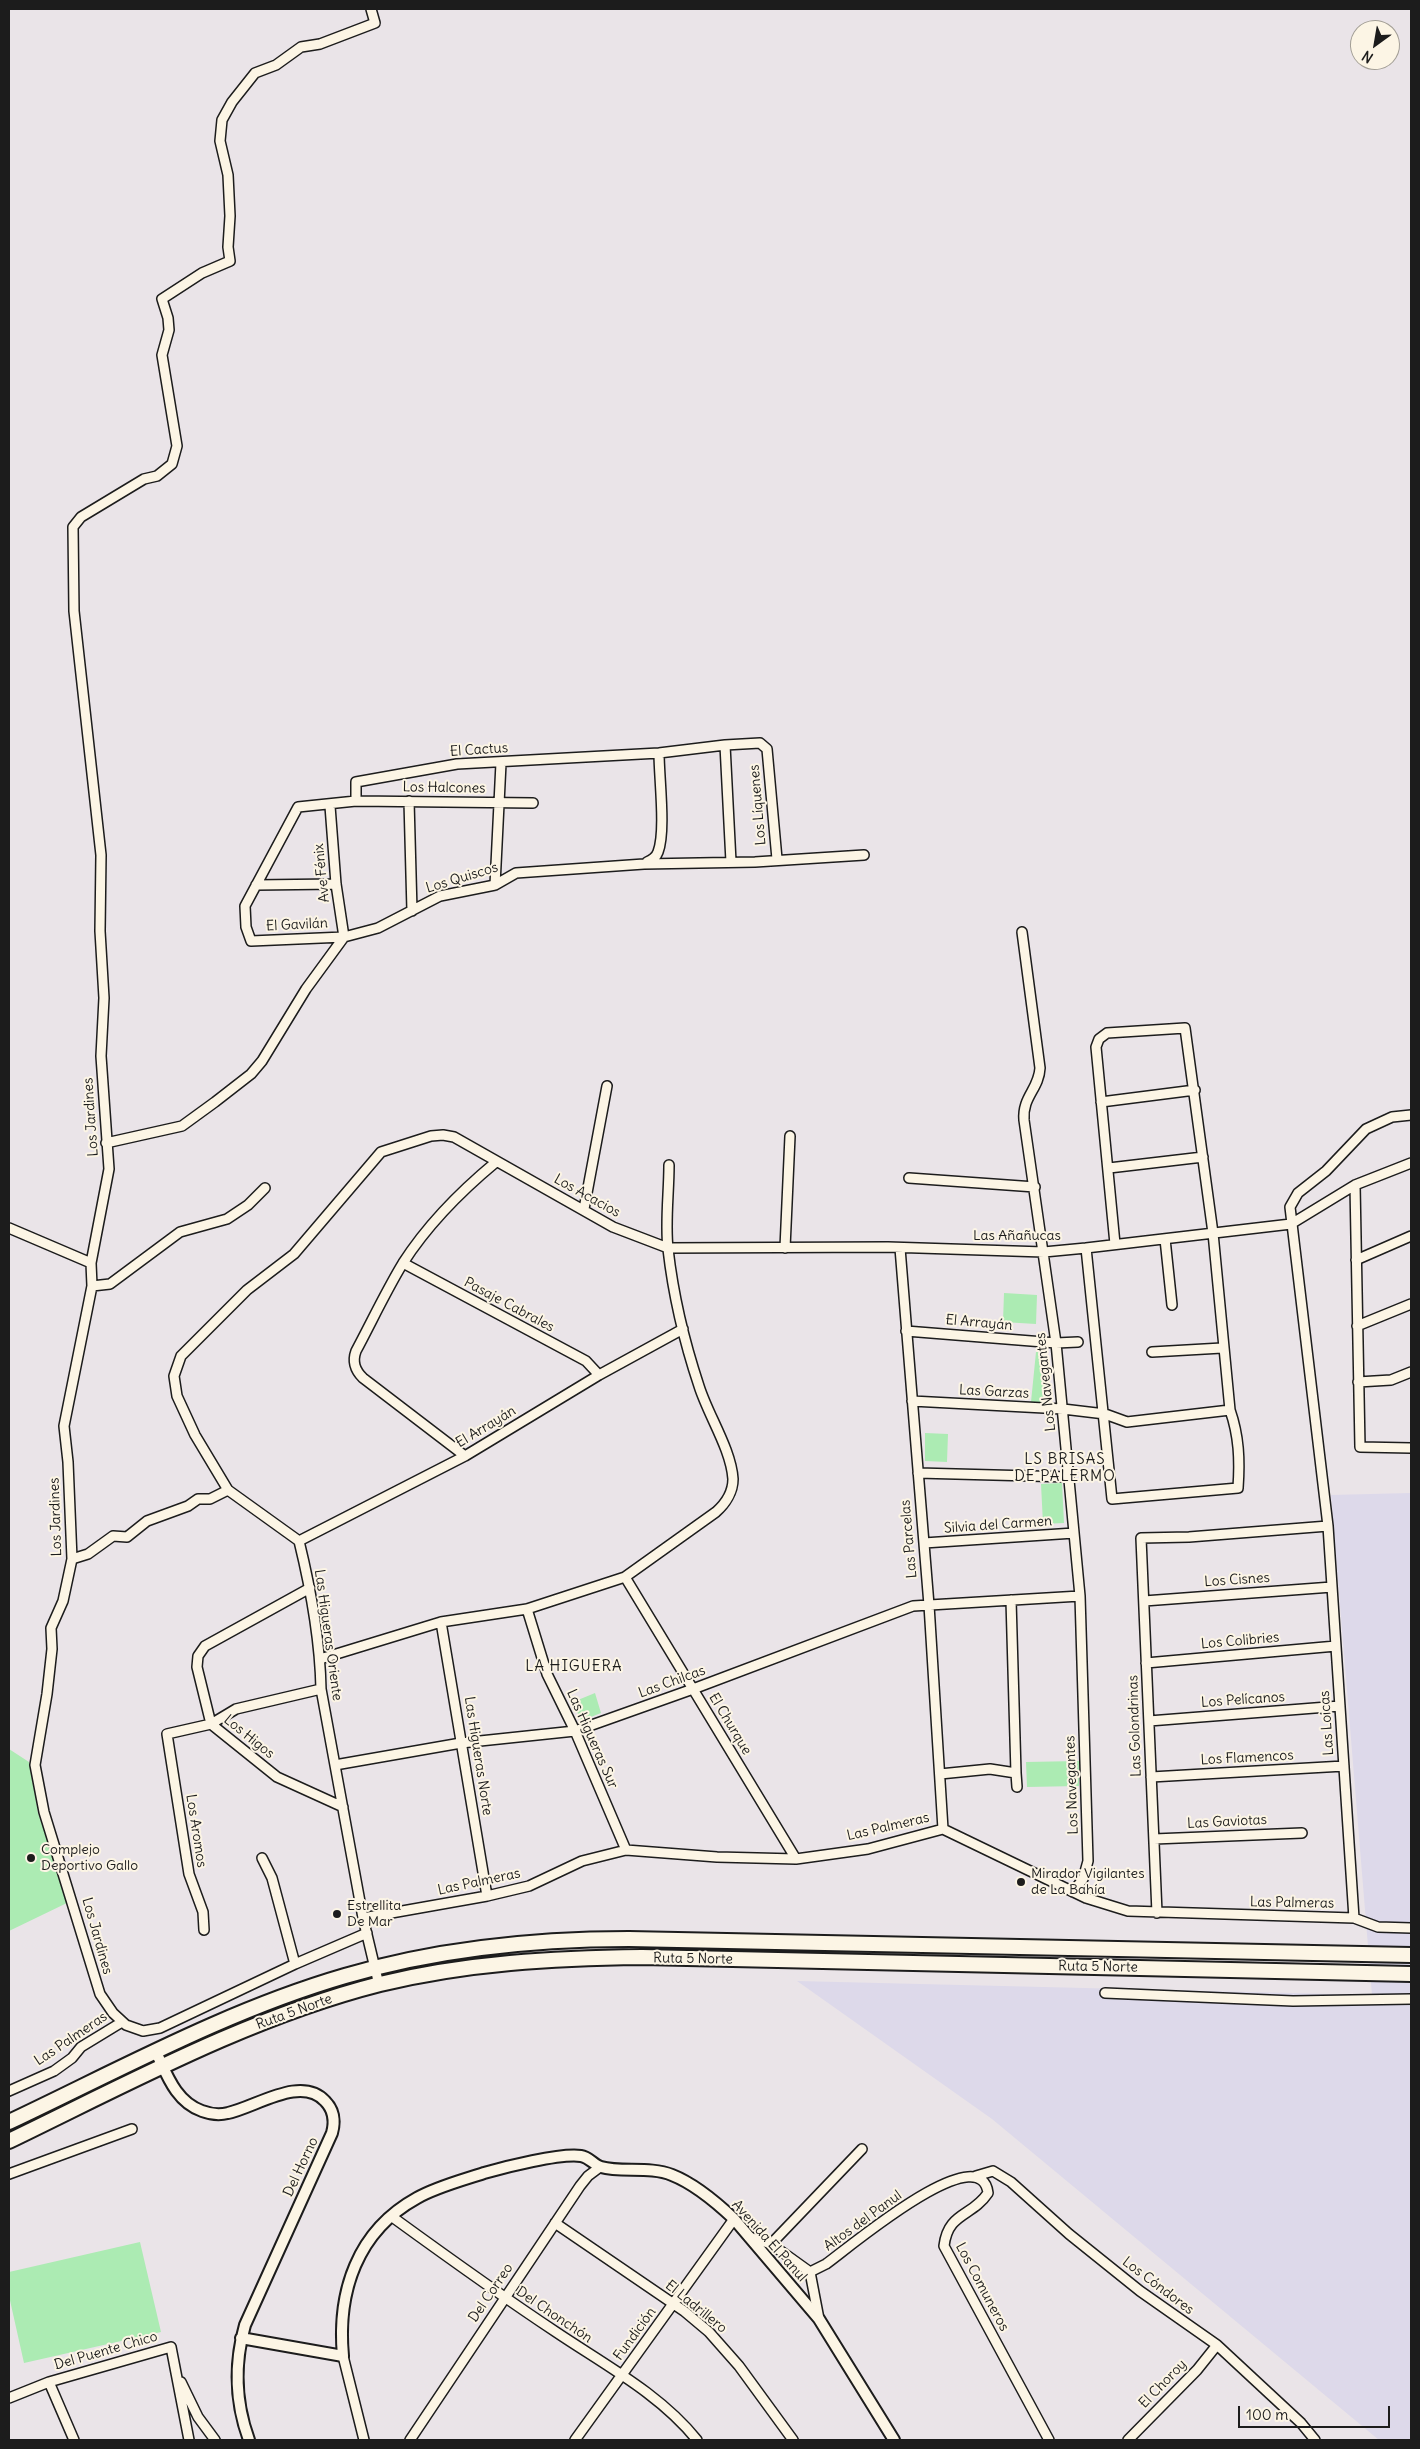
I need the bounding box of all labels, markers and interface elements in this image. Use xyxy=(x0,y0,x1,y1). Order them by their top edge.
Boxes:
north arrow xyxy=(1350,20,1400,70)
text: N xyxy=(1359,47,1376,67)
street label: El Cactus xyxy=(449,740,509,760)
street label: Los Líquenes xyxy=(746,764,770,846)
street label: Los Halcones xyxy=(402,779,486,797)
street label: Ave Fénix xyxy=(311,843,333,903)
street label: Los Quiscos xyxy=(424,859,500,897)
street label: El Gavilán xyxy=(266,915,328,935)
street label: Los Jardines xyxy=(80,1077,102,1157)
street label: Los Acacios xyxy=(551,1171,623,1221)
street label: Las Añañucas xyxy=(973,1228,1061,1244)
street label: Pasaje Cabrales xyxy=(461,1274,557,1336)
street label: El Arrayán xyxy=(945,1312,1013,1334)
street label: Los Navegantes xyxy=(1032,1332,1060,1432)
street label: Las Garzas xyxy=(959,1382,1029,1402)
street label: El Arrayán xyxy=(453,1403,519,1451)
district label: LS BRISAS DE PALERMO xyxy=(1013,1451,1117,1486)
street label: Los Jardines xyxy=(46,1477,66,1557)
street label: Las Parcelas xyxy=(897,1499,921,1579)
street label: Silvia del Carmen xyxy=(943,1513,1053,1537)
street label: Las Higueras Oriente xyxy=(310,1568,346,1702)
street label: Los Cisnes xyxy=(1204,1569,1270,1591)
street label: Los Colibries xyxy=(1200,1629,1280,1653)
district label: LA HIGUERA xyxy=(524,1658,624,1676)
street label: Las Chilcas xyxy=(636,1662,708,1702)
street label: Las Golondrinas xyxy=(1125,1675,1145,1777)
street label: Las Higueras Sur xyxy=(563,1687,621,1791)
street label: Los Pelícanos xyxy=(1200,1689,1286,1711)
street label: El Churque xyxy=(705,1690,755,1758)
street label: Las Loicas xyxy=(1316,1690,1338,1756)
street label: Las Higueras Norte xyxy=(460,1695,496,1817)
street label: Los Higos xyxy=(220,1712,278,1762)
street label: Los Navegantes xyxy=(1062,1735,1082,1835)
street label: Los Flamencos xyxy=(1200,1747,1294,1769)
street label: Los Aromos xyxy=(182,1793,210,1869)
street label: Las Palmeras xyxy=(845,1809,931,1845)
street label: Las Gaviotas xyxy=(1187,1812,1267,1832)
place label: Complejo Deportivo Gallo xyxy=(41,1842,138,1874)
marker: Complejo Deportivo Gallo xyxy=(25,1852,37,1864)
street label: Las Palmeras xyxy=(436,1865,522,1899)
place label: Mirador Vigilantes de La Bahía xyxy=(1031,1866,1144,1898)
marker: Mirador Vigilantes de La Bahía xyxy=(1015,1876,1027,1888)
street label: Las Palmeras xyxy=(1250,1894,1334,1912)
street label: Los Jardines xyxy=(78,1896,116,1976)
place label: Estrellita De Mar xyxy=(347,1898,401,1930)
marker: Estrellita De Mar xyxy=(331,1908,343,1920)
street label: Ruta 5 Norte xyxy=(653,1950,733,1968)
street label: Ruta 5 Norte xyxy=(1058,1958,1138,1976)
street label: Ruta 5 Norte xyxy=(254,1990,334,2034)
street label: Las Palmeras xyxy=(31,2009,111,2069)
street label: Del Horno xyxy=(280,2135,322,2199)
street label: Altos del Panul xyxy=(821,2187,905,2255)
street label: Avenida El Panul xyxy=(728,2197,810,2285)
street label: Los Comuneros xyxy=(952,2240,1012,2334)
street label: Los Cóndores xyxy=(1119,2254,1197,2318)
street label: Del Correo xyxy=(465,2260,517,2326)
street label: El Ladrillero xyxy=(662,2277,730,2337)
street label: Del Chonchón xyxy=(513,2283,595,2347)
street label: Fundición xyxy=(610,2304,660,2364)
street label: Del Puente Chico xyxy=(52,2328,160,2374)
street label: El Choroy xyxy=(1136,2356,1190,2412)
scale bar xyxy=(1240,2396,1392,2428)
text: 100 m xyxy=(1246,2405,1288,2424)

